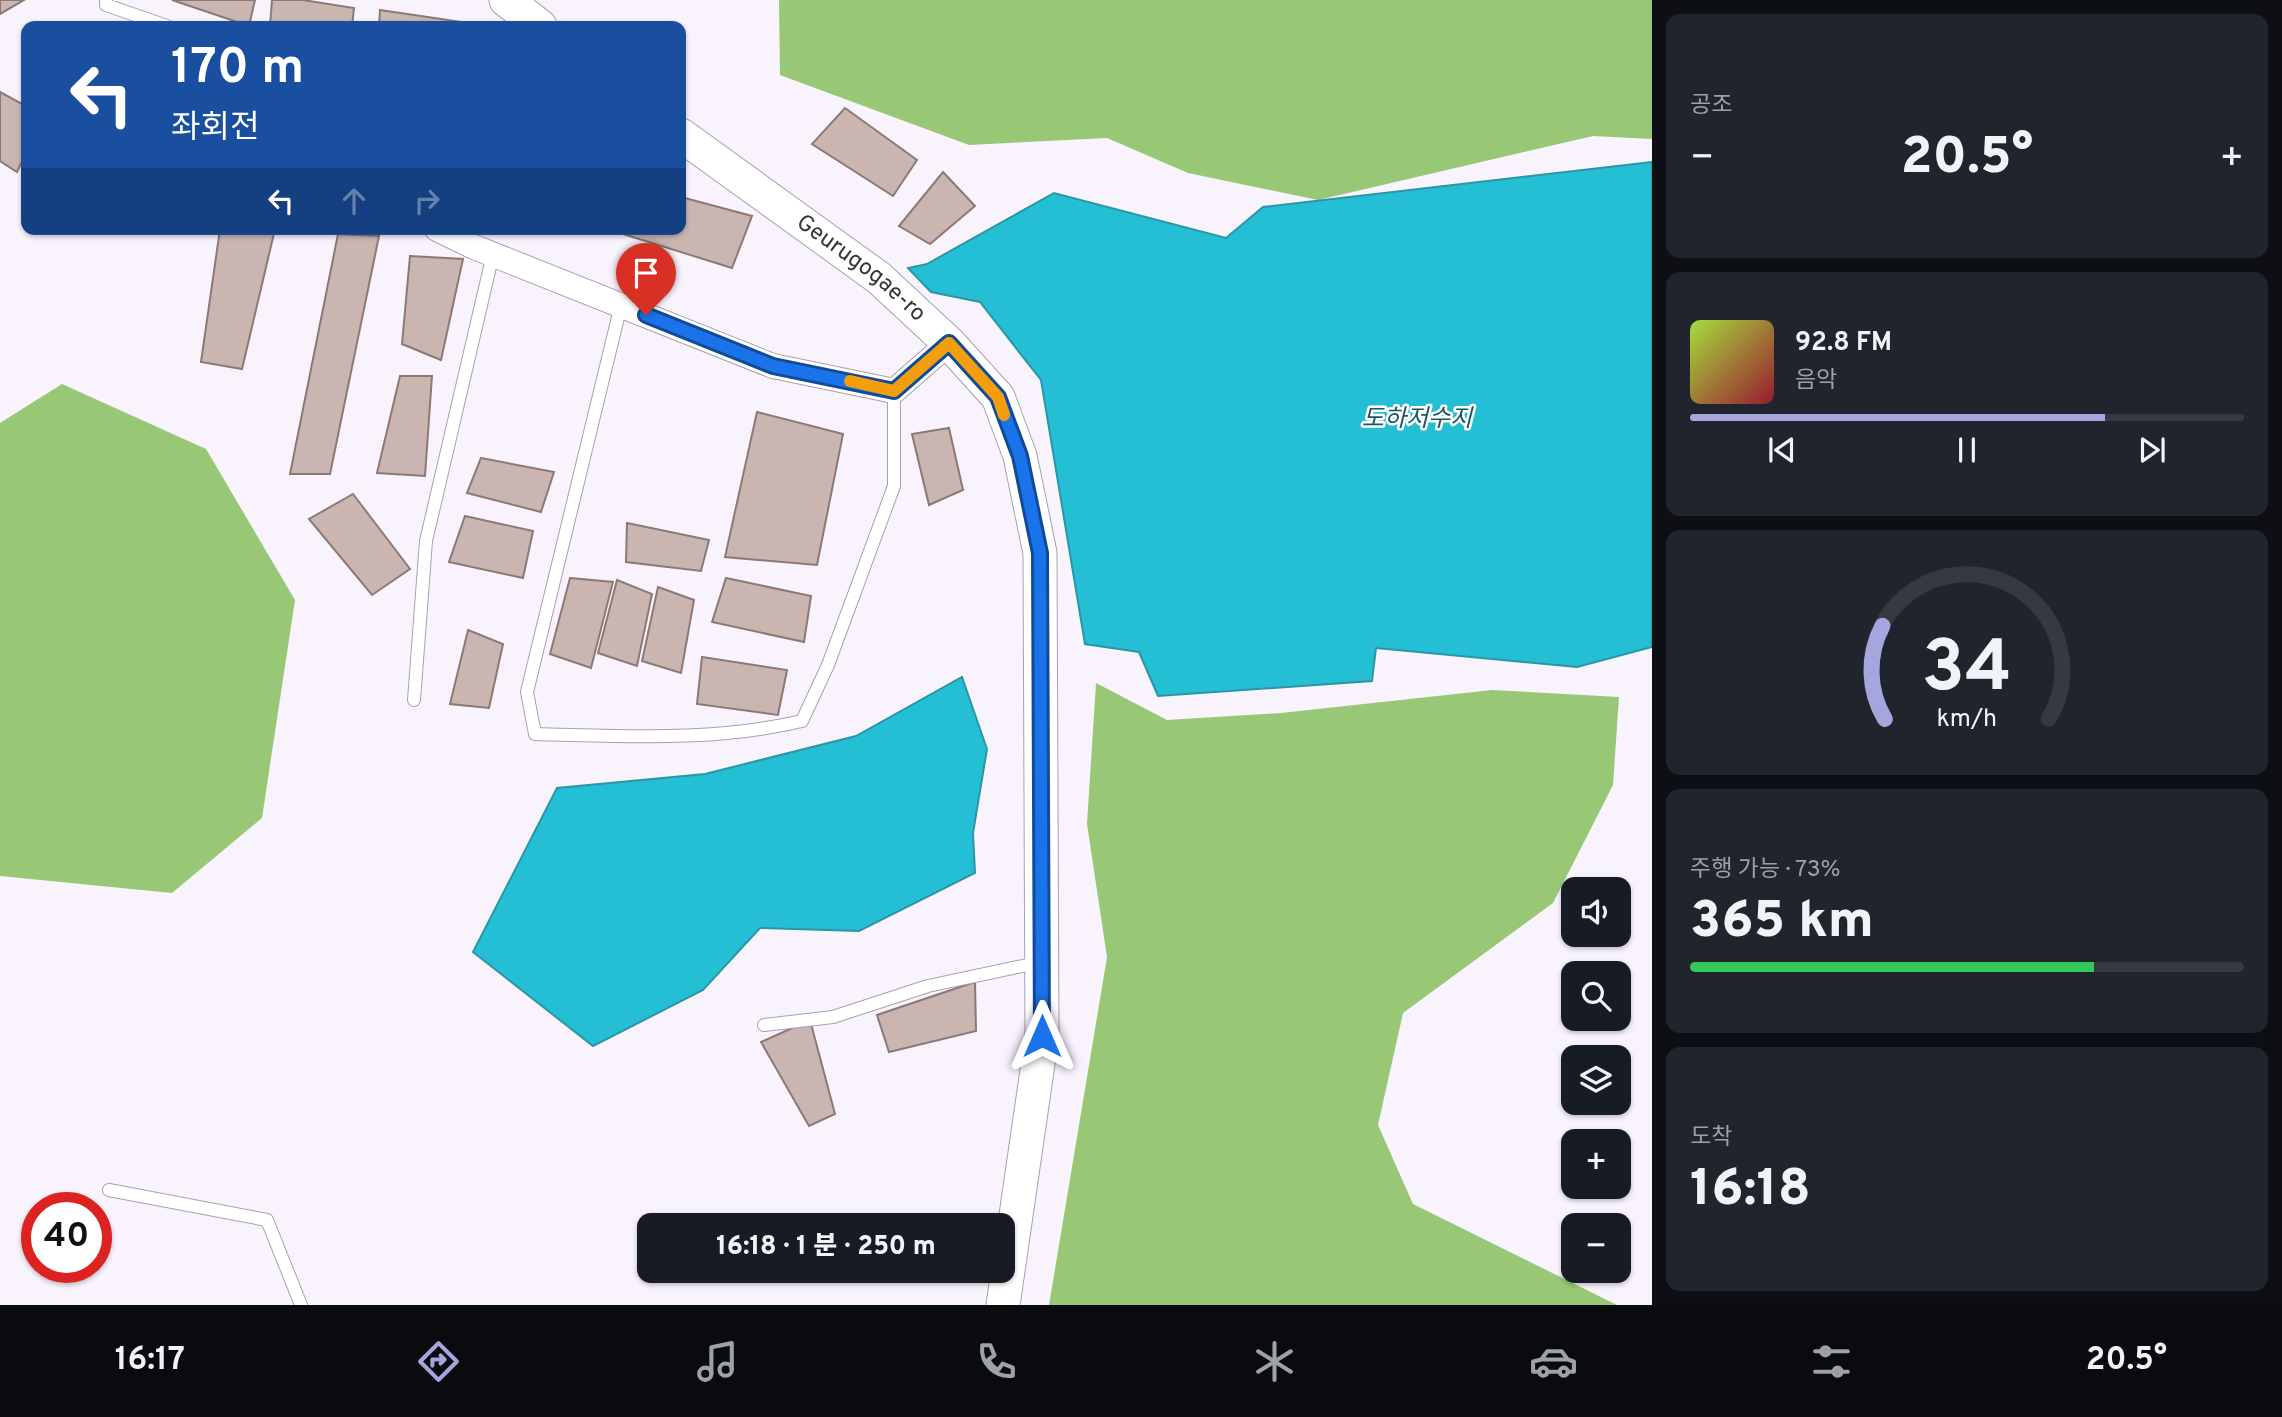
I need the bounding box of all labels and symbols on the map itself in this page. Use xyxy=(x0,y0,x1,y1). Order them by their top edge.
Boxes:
street label: Geurugogae-ro xyxy=(790,208,932,328)
pin xyxy=(616,243,676,315)
water label: 도하저수지 xyxy=(1362,405,1474,435)
position arrow xyxy=(1005,999,1079,1073)
speed limit sign: 40 xyxy=(21,1192,112,1283)

